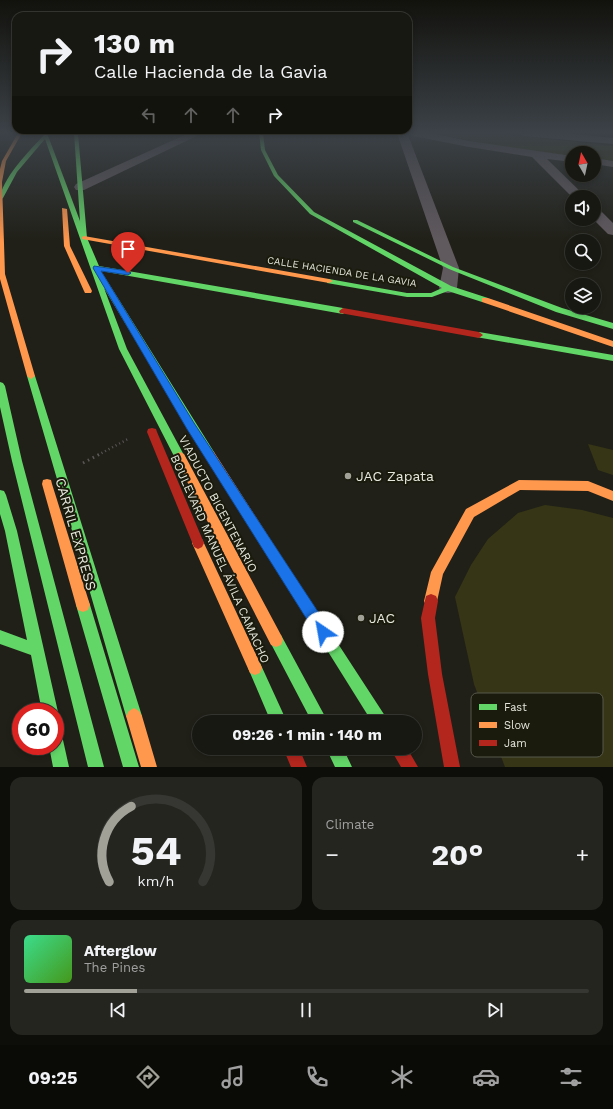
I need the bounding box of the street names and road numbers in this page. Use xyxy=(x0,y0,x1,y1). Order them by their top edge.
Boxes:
street label: CALLE HACIENDA DE LA GAVIA xyxy=(267,254,418,289)
street label: VIADUCTO BICENTENARIO xyxy=(176,433,260,575)
street label: BOULEVARD MANUEL ÁVILA CAMACHO xyxy=(167,453,273,665)
street label: CARRIL EXPRESS xyxy=(52,476,100,592)

